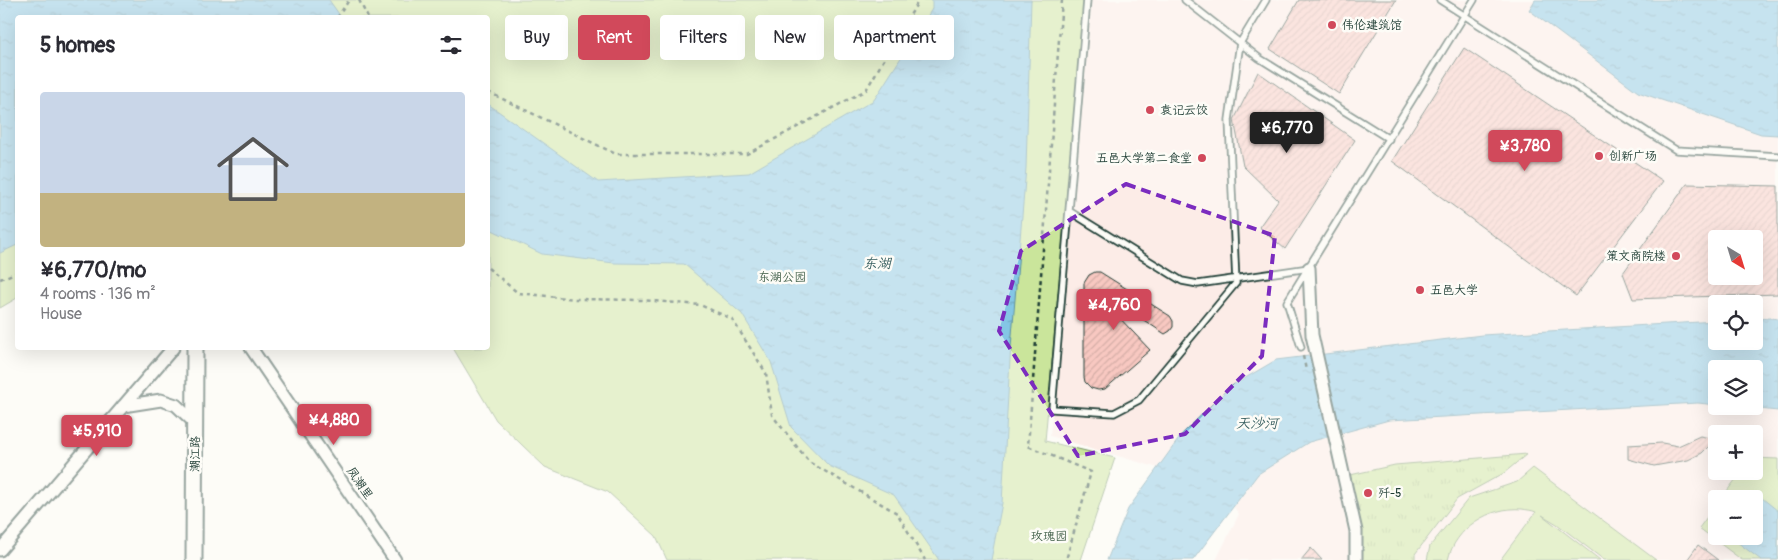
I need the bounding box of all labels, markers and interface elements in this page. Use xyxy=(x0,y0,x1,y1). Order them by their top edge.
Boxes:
chip: Buy xyxy=(505,15,568,60)
chip: Rent xyxy=(578,15,650,60)
chip: Filters xyxy=(660,15,745,60)
chip: New xyxy=(755,15,824,60)
chip: Apartment xyxy=(834,15,954,60)
place label: 伟伦建筑馆 xyxy=(1342,18,1402,33)
marker: 伟伦建筑馆 xyxy=(1326,19,1338,31)
icon: filters xyxy=(437,31,465,59)
text: 5 homes xyxy=(40,32,115,59)
place label: 袁记云饺 xyxy=(1160,103,1208,118)
marker: 袁记云饺 xyxy=(1144,104,1156,116)
pin: ¥6,770 xyxy=(1246,112,1328,154)
text: ¥6,770 xyxy=(1261,118,1313,138)
icon: home xyxy=(208,124,298,214)
pin: ¥3,780 xyxy=(1484,130,1566,172)
text: ¥3,780 xyxy=(1499,136,1551,156)
place label: 创新广场 xyxy=(1609,149,1657,164)
marker: 创新广场 xyxy=(1593,150,1605,162)
place label: 五邑大学第二食堂 xyxy=(1096,151,1192,166)
marker: 五邑大学第二食堂 xyxy=(1196,152,1208,164)
north arrow xyxy=(1708,230,1762,285)
map controls xyxy=(1708,230,1763,545)
place label: 策文商院楼 xyxy=(1606,249,1666,264)
marker: 策文商院楼 xyxy=(1670,250,1682,262)
water label: 东湖 xyxy=(863,255,893,272)
text: ¥6,770/mo xyxy=(40,257,146,284)
park label: 东湖公园 xyxy=(758,270,806,285)
place label: 五邑大学 xyxy=(1430,283,1478,298)
text: 4 rooms · 136 m² xyxy=(40,284,156,304)
marker: 五邑大学 xyxy=(1414,284,1426,296)
pin: ¥4,760 xyxy=(1073,288,1155,331)
text: ¥4,760 xyxy=(1087,295,1141,315)
button: locate xyxy=(1708,295,1763,350)
text: House xyxy=(40,304,82,324)
button: layers xyxy=(1708,360,1763,415)
pin: ¥4,880 xyxy=(293,404,375,446)
text: ¥4,880 xyxy=(308,410,360,430)
pin: ¥5,910 xyxy=(56,414,138,457)
water label: 天沙河 xyxy=(1236,415,1280,432)
text: ¥5,910 xyxy=(72,421,122,441)
button: + xyxy=(1708,425,1763,480)
street label: 潮江路 xyxy=(188,436,203,472)
street label: 凤潮里 xyxy=(343,464,376,502)
place label: 歼-5 xyxy=(1378,486,1402,501)
marker: 歼-5 xyxy=(1362,487,1374,499)
button: − xyxy=(1708,490,1763,545)
park label: 玫瑰园 xyxy=(1031,529,1067,544)

